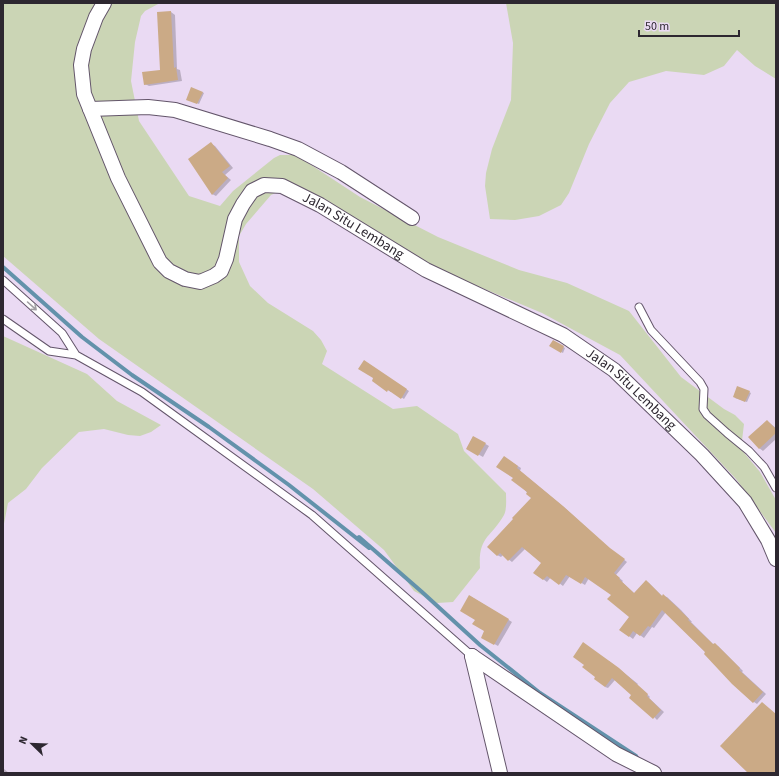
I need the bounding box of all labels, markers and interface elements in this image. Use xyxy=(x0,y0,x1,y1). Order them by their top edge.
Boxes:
scale bar xyxy=(639,12,739,38)
text: 50 m xyxy=(645,18,669,35)
street label: Jalan Situ Lembang xyxy=(299,188,408,264)
one-way arrow xyxy=(27,302,37,311)
street label: Jalan Situ Lembang xyxy=(582,343,681,435)
north arrow xyxy=(12,724,52,764)
text: N xyxy=(15,734,32,747)

